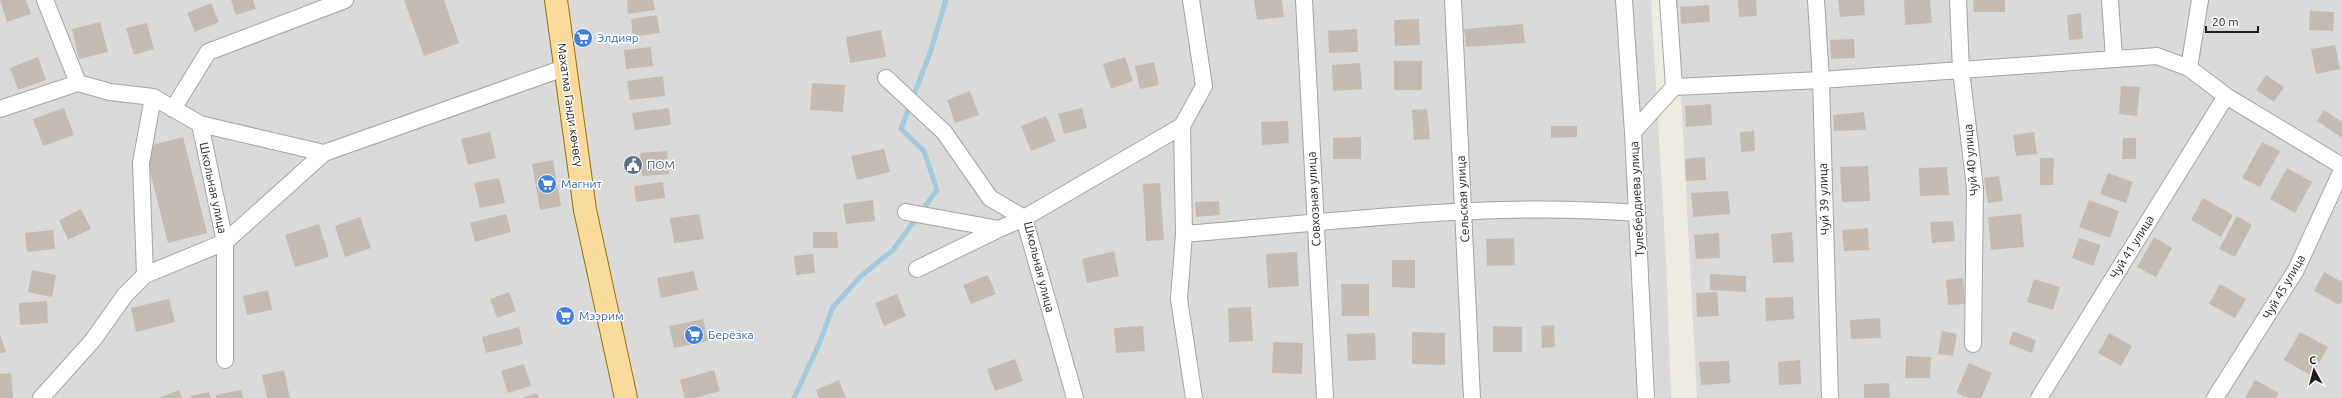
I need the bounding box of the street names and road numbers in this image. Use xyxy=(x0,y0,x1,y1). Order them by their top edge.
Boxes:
street label: Махатма Ганди көчөсү xyxy=(555,42,586,168)
street label: Чуй 40 улица xyxy=(1961,124,1980,197)
street label: Школьная улица xyxy=(197,141,230,235)
street label: Тулебердиева улица xyxy=(1627,141,1646,257)
street label: Совхозная улица xyxy=(1305,151,1322,247)
street label: Сельская улица xyxy=(1454,155,1471,243)
street label: Чуй 39 улица xyxy=(1816,163,1831,235)
street label: Чуй 41 улица xyxy=(2107,213,2156,281)
street label: Школьная улица xyxy=(1022,220,1057,314)
street label: Чуй 45 улица xyxy=(2260,252,2307,321)

